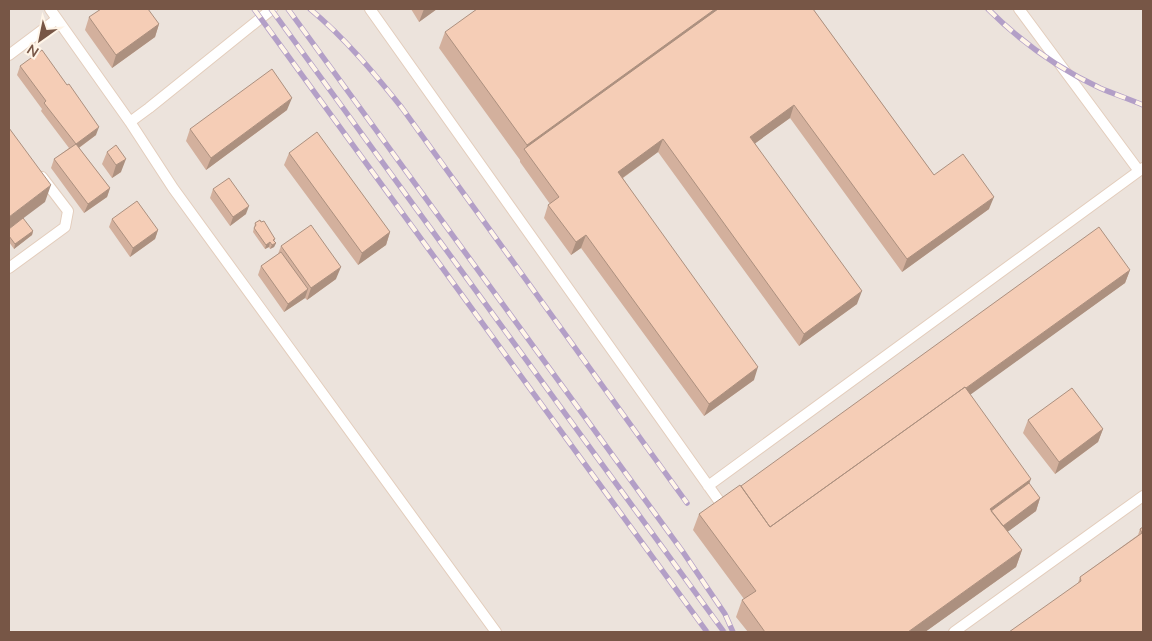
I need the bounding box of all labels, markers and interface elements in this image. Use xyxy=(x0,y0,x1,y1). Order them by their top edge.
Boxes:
north arrow xyxy=(15,15,65,65)
text: N xyxy=(24,40,42,61)

